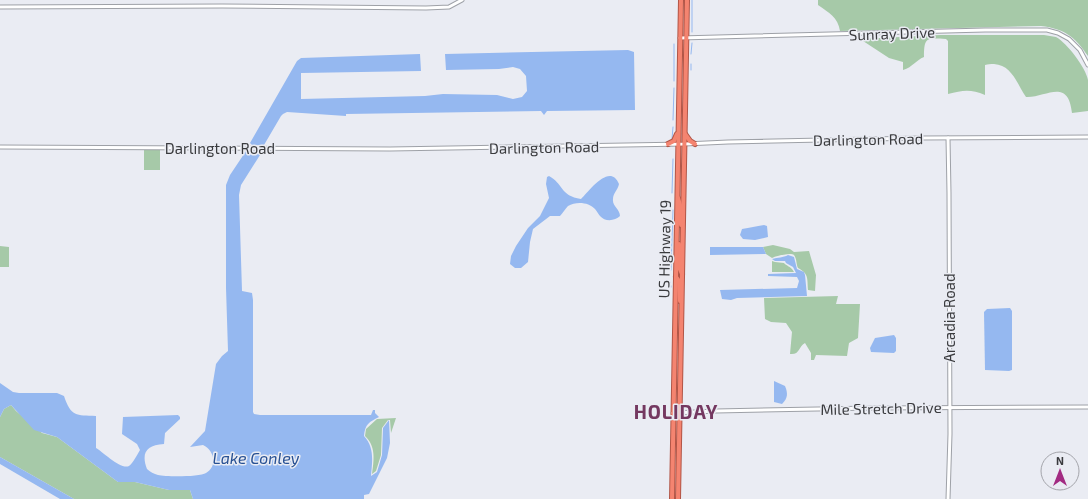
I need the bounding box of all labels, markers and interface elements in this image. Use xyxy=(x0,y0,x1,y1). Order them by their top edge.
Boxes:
street label: Sunray Drive xyxy=(848,22,936,44)
street label: Darlington Road xyxy=(813,129,923,149)
street label: Darlington Road xyxy=(489,137,599,157)
street label: Darlington Road xyxy=(165,139,275,157)
street label: US Highway 19 xyxy=(654,200,674,298)
street label: Arcadia Road xyxy=(940,273,958,363)
street label: Mile Stretch Drive xyxy=(820,398,942,418)
district label: HOLIDAY xyxy=(634,400,718,423)
water label: Lake Conley xyxy=(213,448,300,468)
north arrow xyxy=(1040,451,1080,491)
text: N xyxy=(1056,454,1064,467)

